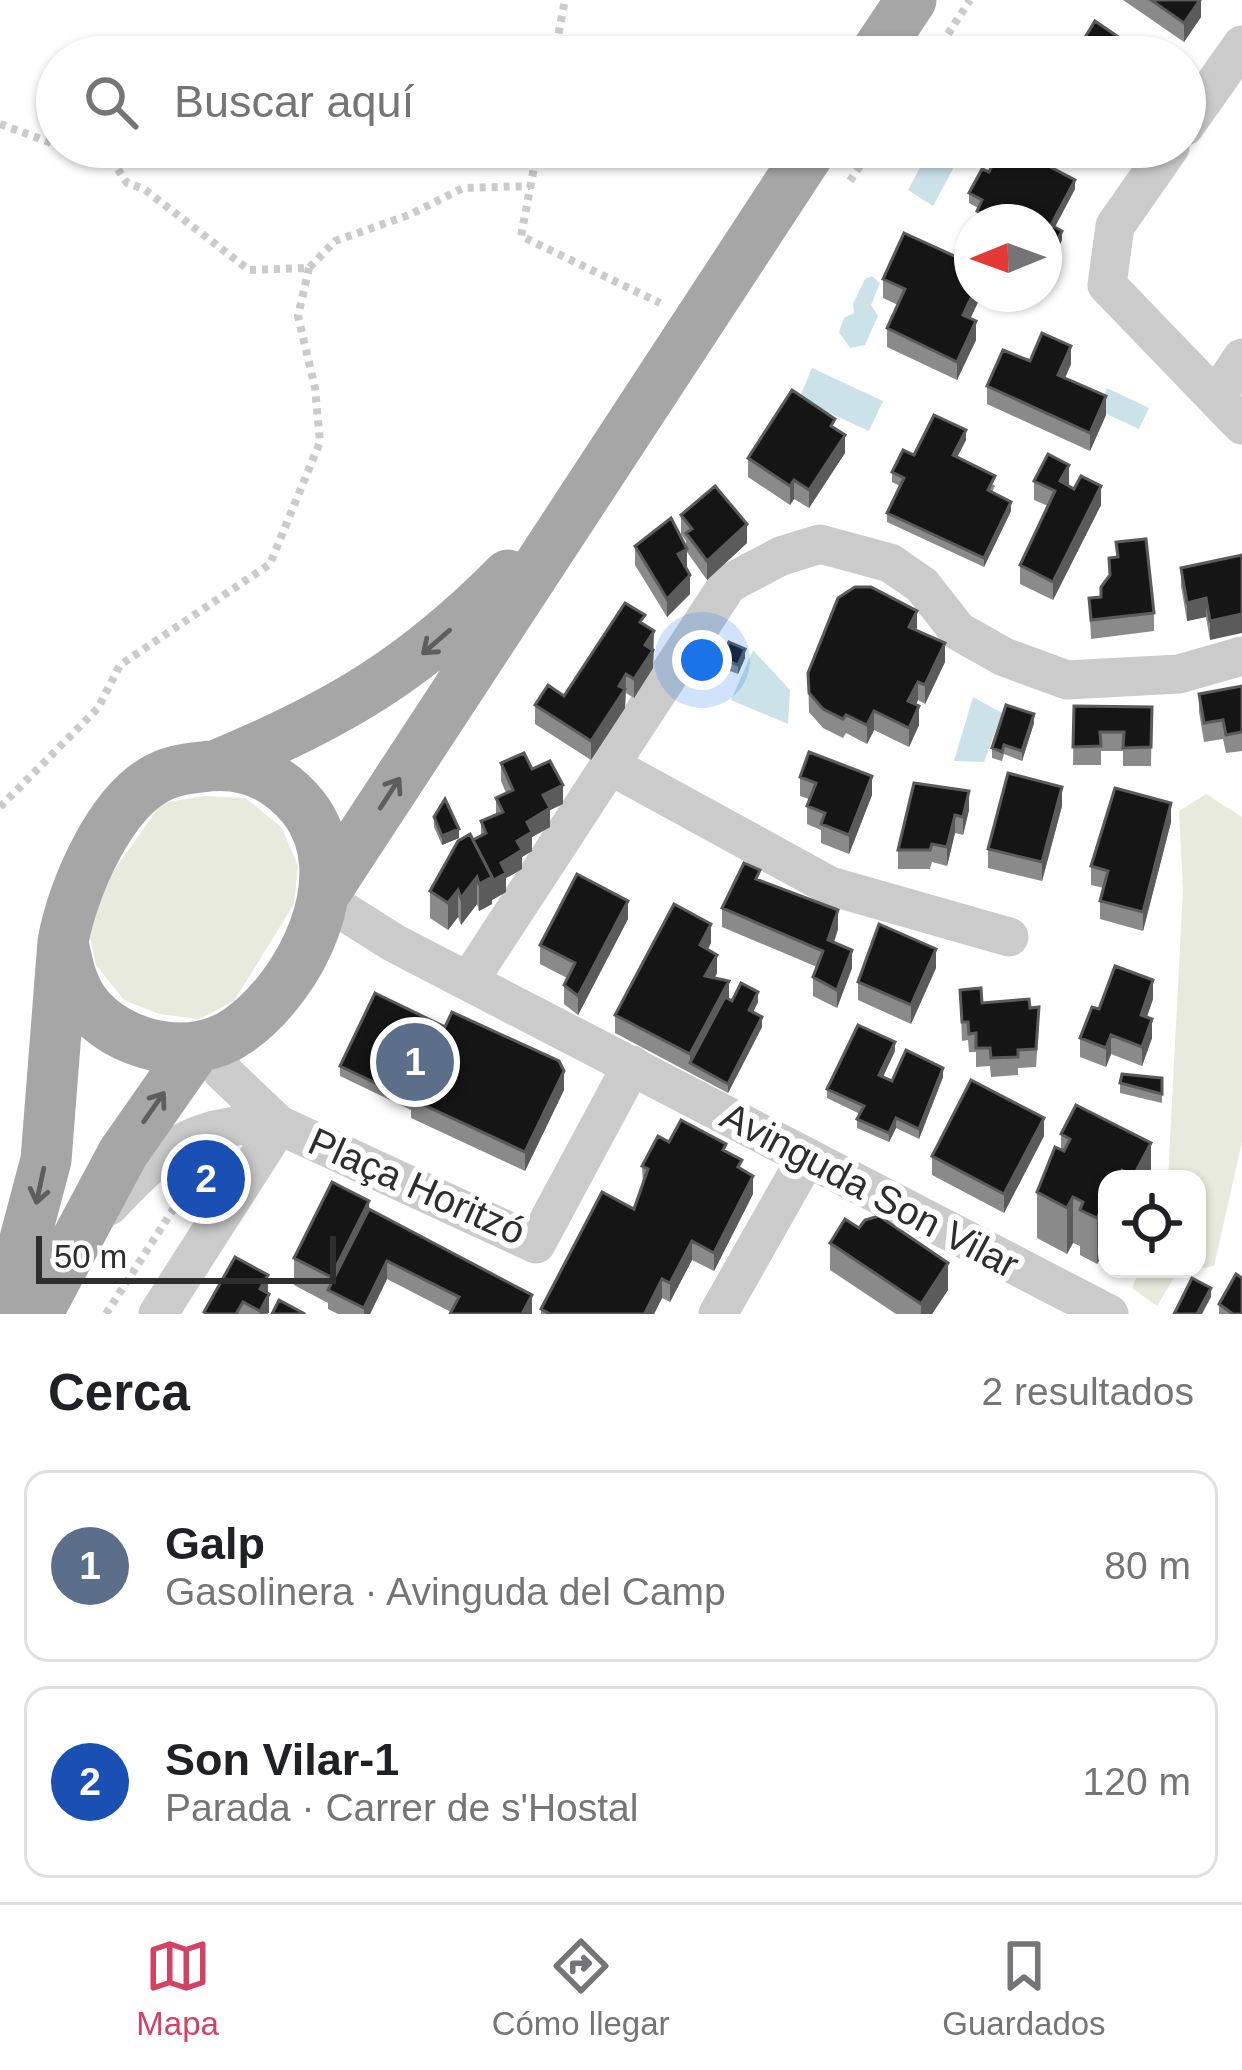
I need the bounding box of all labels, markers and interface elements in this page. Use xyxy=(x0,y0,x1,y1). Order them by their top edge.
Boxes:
search box xyxy=(36,36,1206,168)
icon: search xyxy=(78,69,144,135)
text: Buscar aquí xyxy=(174,76,414,127)
north arrow xyxy=(954,204,1062,312)
one-way arrow xyxy=(421,628,452,655)
your location xyxy=(672,630,732,690)
one-way arrow xyxy=(377,777,402,811)
pin: 1 xyxy=(376,1017,454,1107)
one-way arrow xyxy=(141,1091,167,1124)
street label: Avinguda Son Vilar xyxy=(714,1093,1026,1287)
street label: Plaça Horitzó xyxy=(302,1119,532,1253)
pin: 2 xyxy=(167,1134,245,1224)
one-way arrow xyxy=(28,1166,51,1204)
map controls xyxy=(1098,1170,1206,1278)
button: locate xyxy=(1098,1170,1206,1278)
scale bar xyxy=(36,1230,336,1283)
text: 50 m xyxy=(54,1238,127,1275)
text: Cerca xyxy=(48,1364,190,1421)
text: 2 resultados xyxy=(982,1370,1194,1413)
text: Galp xyxy=(165,1518,265,1569)
text: 1 xyxy=(79,1544,101,1587)
text: 80 m xyxy=(1104,1544,1191,1587)
text: Gasolinera · Avinguda del Camp xyxy=(165,1570,726,1613)
text: Son Vilar-1 xyxy=(165,1734,399,1785)
text: 2 xyxy=(79,1760,101,1803)
text: 120 m xyxy=(1083,1760,1191,1803)
text: Parada · Carrer de s'Hostal xyxy=(165,1786,638,1829)
tab: Mapa xyxy=(136,1933,219,2043)
tab: Cómo llegar xyxy=(492,1933,670,2043)
tab: Guardados xyxy=(942,1933,1106,2043)

